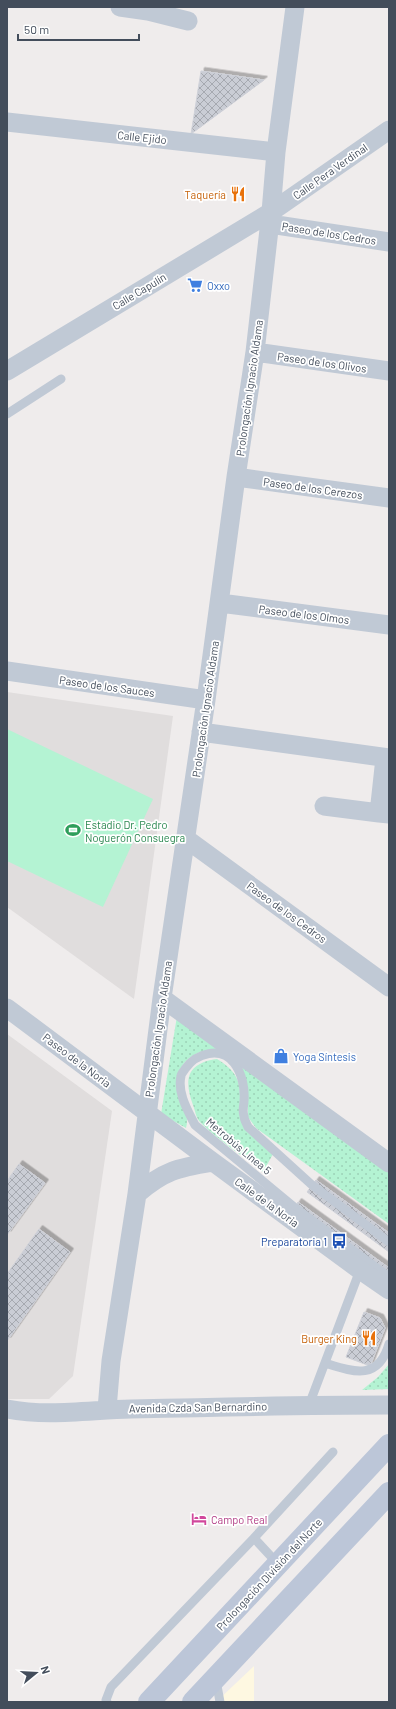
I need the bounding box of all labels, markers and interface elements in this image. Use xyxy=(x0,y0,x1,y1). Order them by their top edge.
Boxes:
scale bar xyxy=(18,16,139,42)
text: 50 m xyxy=(24,22,49,36)
street label: Calle Ejido xyxy=(117,128,167,146)
street label: Calle Pera Verdinal xyxy=(290,140,370,202)
restaurant icon: Taquería xyxy=(229,185,247,203)
place label: Taquería xyxy=(184,188,226,201)
street label: Paseo de los Cedros xyxy=(281,219,377,247)
street label: Calle Capulín xyxy=(110,270,168,312)
supermarket icon: Oxxo xyxy=(186,276,204,294)
place label: Oxxo xyxy=(207,279,230,292)
street label: Prolongación Ignacio Aldama xyxy=(233,319,265,457)
street label: Paseo de los Olivos xyxy=(277,349,367,375)
street label: Paseo de los Cerezos xyxy=(263,475,363,501)
street label: Paseo de los Olmos xyxy=(258,602,350,626)
street label: Prolongación Ignacio Aldama xyxy=(189,640,221,778)
street label: Paseo de los Sauces xyxy=(58,673,156,699)
place label: Estadio Dr. Pedro Noguerón Consuegra xyxy=(85,818,185,844)
sports icon: Estadio Dr. Pedro Noguerón Consuegra xyxy=(64,821,82,839)
street label: Paseo de los Cedros xyxy=(245,879,329,945)
street label: Prolongación Ignacio Aldama xyxy=(142,960,174,1098)
street label: Paseo de la Noria xyxy=(40,1030,114,1090)
shop icon: Yoga Síntesis xyxy=(272,1047,290,1065)
place label: Yoga Síntesis xyxy=(293,1050,356,1063)
street label: Metrobús Línea 5 xyxy=(204,1115,274,1177)
street label: Calle de la Noria xyxy=(233,1175,301,1229)
bus stop icon: Preparatoria 1 xyxy=(330,1232,348,1250)
place label: Preparatoria 1 xyxy=(261,1235,327,1248)
restaurant icon: Burger King xyxy=(360,1329,378,1347)
place label: Burger King xyxy=(301,1332,357,1345)
street label: Avenida Czda San Bernardino xyxy=(129,1399,267,1415)
hotel icon: Campo Real xyxy=(190,1510,208,1528)
place label: Campo Real xyxy=(211,1513,267,1526)
street label: Prolongación División del Norte xyxy=(214,1515,325,1633)
north arrow xyxy=(16,1653,56,1693)
text: N xyxy=(39,1664,53,1675)

